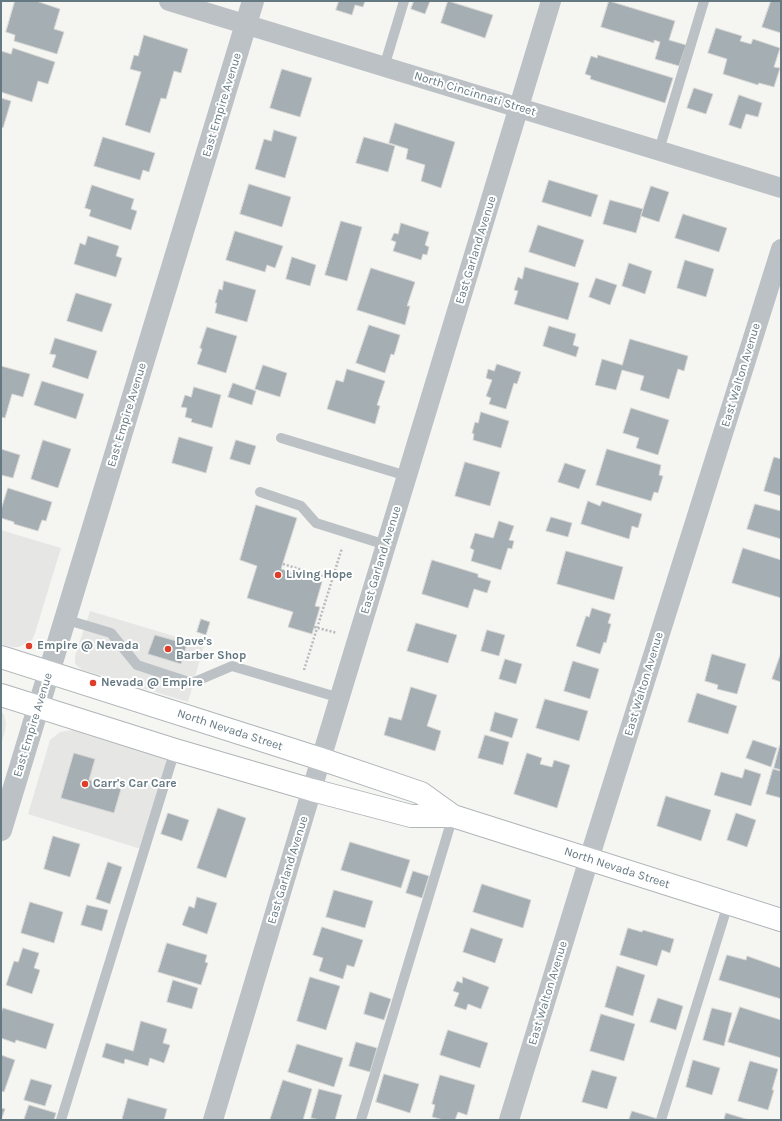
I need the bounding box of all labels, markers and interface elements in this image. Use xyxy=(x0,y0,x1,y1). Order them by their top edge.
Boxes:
street label: East Empire Avenue xyxy=(199,51,245,159)
street label: North Cincinnati Street xyxy=(412,69,538,119)
street label: East Garland Avenue xyxy=(453,194,499,306)
street label: East Walton Avenue xyxy=(718,321,764,429)
street label: East Empire Avenue xyxy=(104,361,150,469)
street label: East Garland Avenue xyxy=(358,504,404,616)
place label: Living Hope xyxy=(286,568,352,582)
marker: Living Hope xyxy=(273,570,283,580)
street label: East Walton Avenue xyxy=(621,630,667,738)
place label: Dave's Barber Shop xyxy=(176,635,246,663)
place label: Empire @ Nevada xyxy=(37,639,139,653)
marker: Empire @ Nevada xyxy=(24,641,34,651)
marker: Dave's Barber Shop xyxy=(163,644,173,654)
street label: East Empire Avenue xyxy=(10,671,56,779)
place label: Nevada @ Empire xyxy=(101,676,203,690)
marker: Nevada @ Empire xyxy=(88,678,98,688)
street label: North Nevada Street xyxy=(175,706,285,754)
place label: Carr's Car Care xyxy=(93,777,177,791)
marker: Carr's Car Care xyxy=(80,779,90,789)
street label: East Garland Avenue xyxy=(265,814,311,926)
street label: North Nevada Street xyxy=(562,844,672,892)
street label: East Walton Avenue xyxy=(525,939,571,1047)

